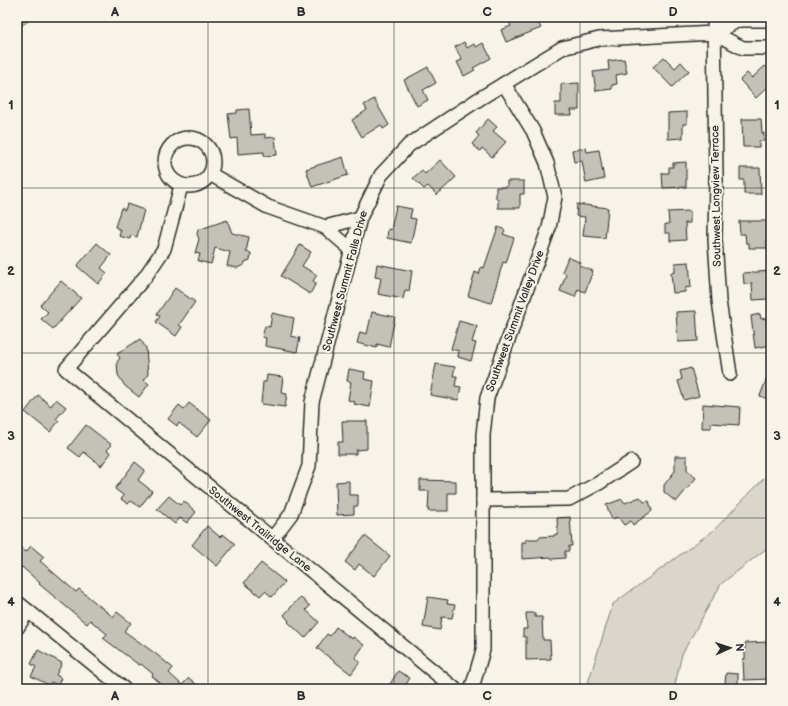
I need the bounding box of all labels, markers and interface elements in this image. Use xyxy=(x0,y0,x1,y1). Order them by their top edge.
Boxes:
text: A xyxy=(110,4,119,20)
text: B xyxy=(296,4,306,20)
text: C xyxy=(482,4,492,20)
text: D xyxy=(668,4,678,20)
text: 1 xyxy=(8,97,14,113)
text: 1 xyxy=(774,97,780,113)
street label: Southwest Longview Terrace xyxy=(708,125,724,267)
street label: Southwest Summit Falls Drive xyxy=(320,209,370,353)
street label: Southwest Summit Valley Drive xyxy=(483,248,547,394)
text: 2 xyxy=(7,263,15,279)
text: 2 xyxy=(773,263,781,279)
text: 3 xyxy=(7,428,15,444)
text: 3 xyxy=(773,428,781,444)
street label: Southwest Trailridge Lane xyxy=(206,484,314,575)
text: 4 xyxy=(7,594,15,610)
text: 4 xyxy=(773,594,781,610)
north arrow xyxy=(710,628,750,668)
text: N xyxy=(733,643,746,652)
text: A xyxy=(110,688,119,704)
text: B xyxy=(296,688,306,704)
text: C xyxy=(482,688,492,704)
text: D xyxy=(668,688,678,704)

